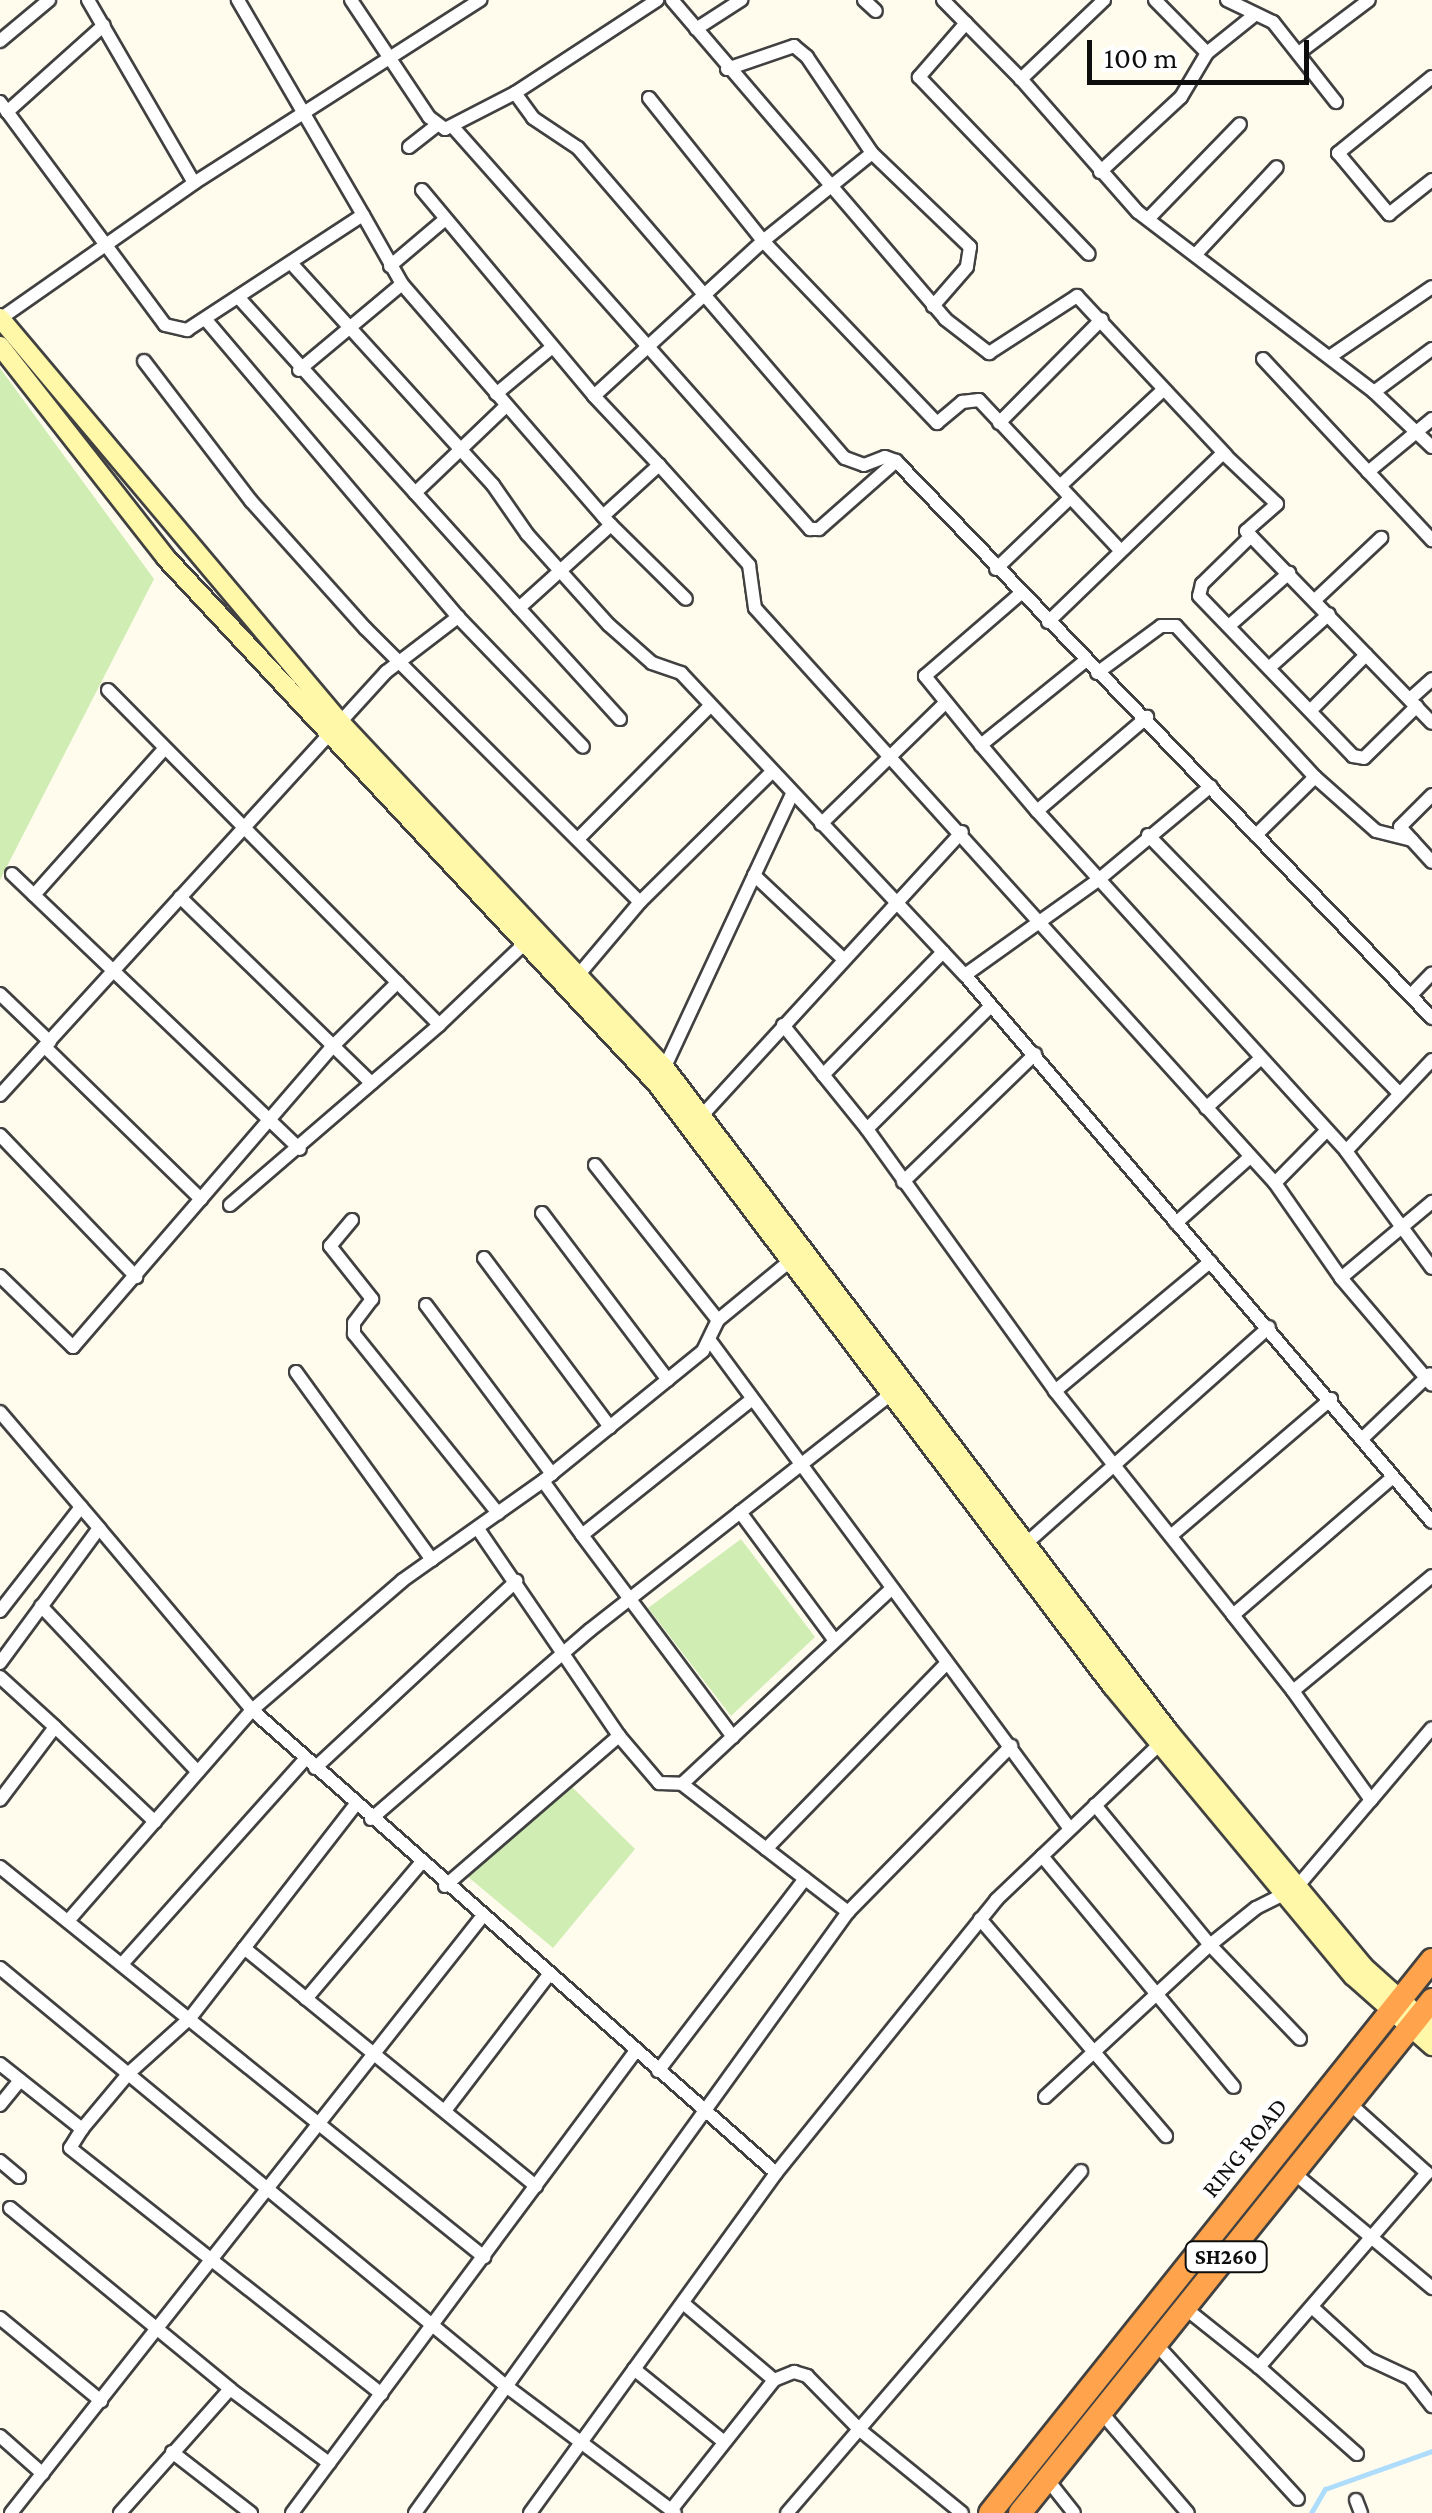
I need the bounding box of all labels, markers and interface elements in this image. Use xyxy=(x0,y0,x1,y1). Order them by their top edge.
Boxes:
scale bar xyxy=(1092,20,1314,82)
text: 100 m xyxy=(1104,41,1178,74)
street label: RING ROAD xyxy=(1196,2092,1294,2204)
road number: SH260 xyxy=(1184,2240,1268,2274)

